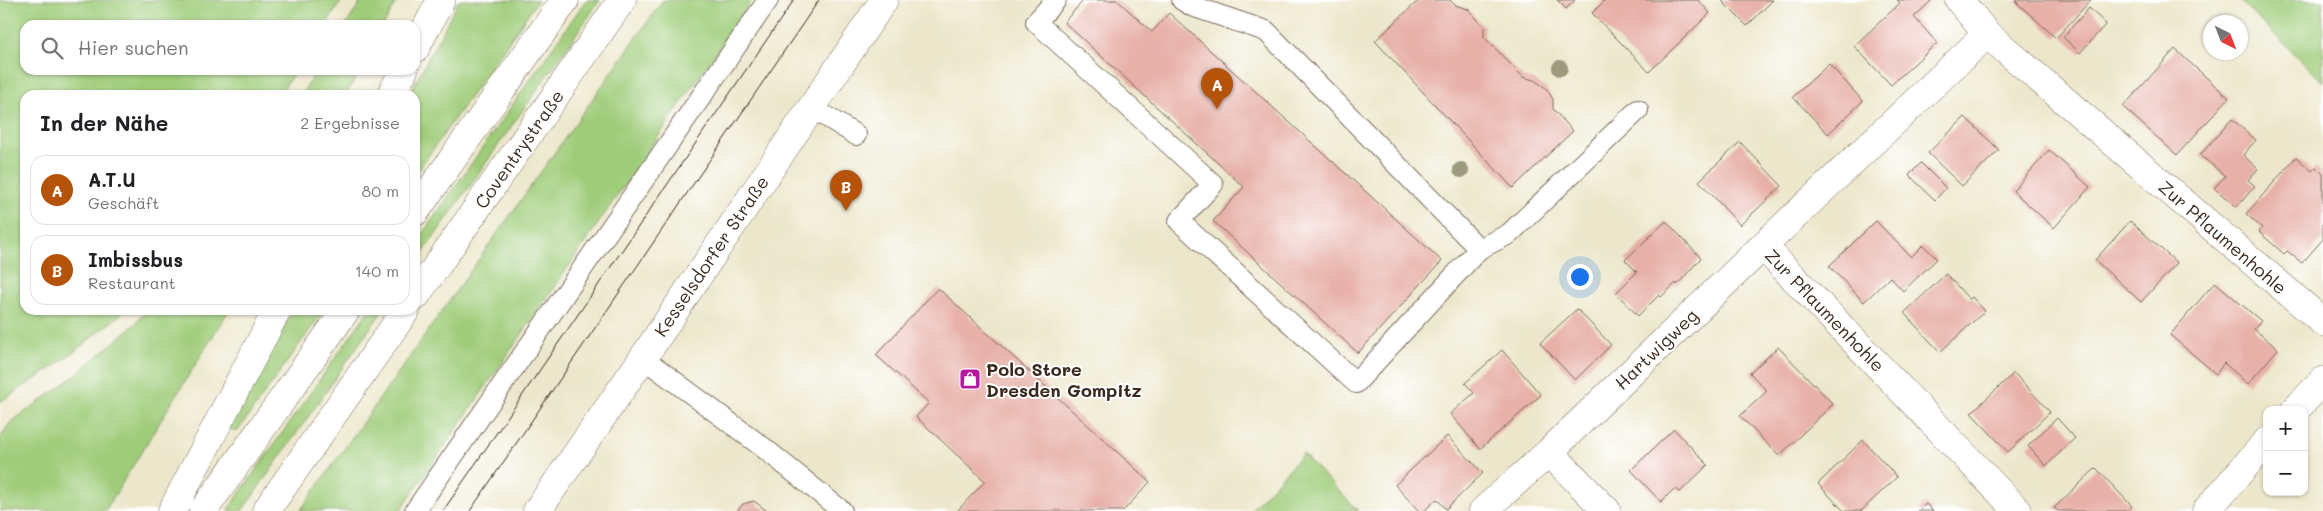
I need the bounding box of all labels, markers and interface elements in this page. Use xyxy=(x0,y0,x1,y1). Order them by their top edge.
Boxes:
north arrow xyxy=(2203,15,2248,60)
search box xyxy=(20,20,420,75)
icon: search xyxy=(38,34,66,62)
text: Hier suchen xyxy=(78,35,189,60)
pin: A xyxy=(1201,68,1233,109)
street label: Coventrystraße xyxy=(469,85,569,213)
text: In der Nähe xyxy=(40,109,168,136)
text: 2 Ergebnisse xyxy=(300,112,400,133)
text: A.T.U xyxy=(88,167,136,192)
pin: B xyxy=(830,170,862,211)
street label: Kesselsdorfer Straße xyxy=(648,171,774,341)
street label: Zur Pflaumenhohle xyxy=(2154,175,2292,299)
text: A xyxy=(51,180,63,201)
text: 80 m xyxy=(362,180,399,201)
text: Geschäft xyxy=(88,192,159,213)
street label: Zur Pflaumenhohle xyxy=(1760,243,1890,377)
text: Imbissbus xyxy=(88,247,183,272)
text: B xyxy=(52,260,62,281)
text: 140 m xyxy=(355,260,399,281)
your location xyxy=(1567,264,1593,290)
text: Restaurant xyxy=(88,272,176,293)
street label: Hartwigweg xyxy=(1609,303,1703,395)
place label: Polo Store Dresden Gompitz xyxy=(986,357,1142,402)
shop icon: Polo Store Dresden Gompitz xyxy=(958,367,982,391)
map controls xyxy=(2263,406,2308,496)
button: + xyxy=(2263,406,2308,451)
button: − xyxy=(2263,451,2308,496)

